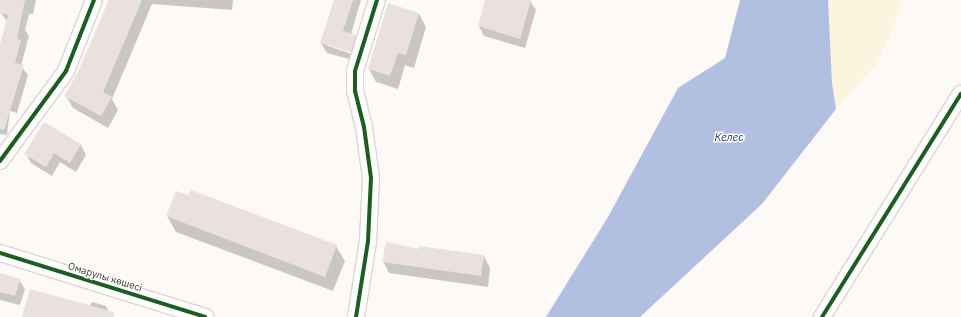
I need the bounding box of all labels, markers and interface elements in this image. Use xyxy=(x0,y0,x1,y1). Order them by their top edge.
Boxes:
water label: Келес xyxy=(714,130,744,144)
street label: Омарулы көшесі xyxy=(66,260,144,294)

